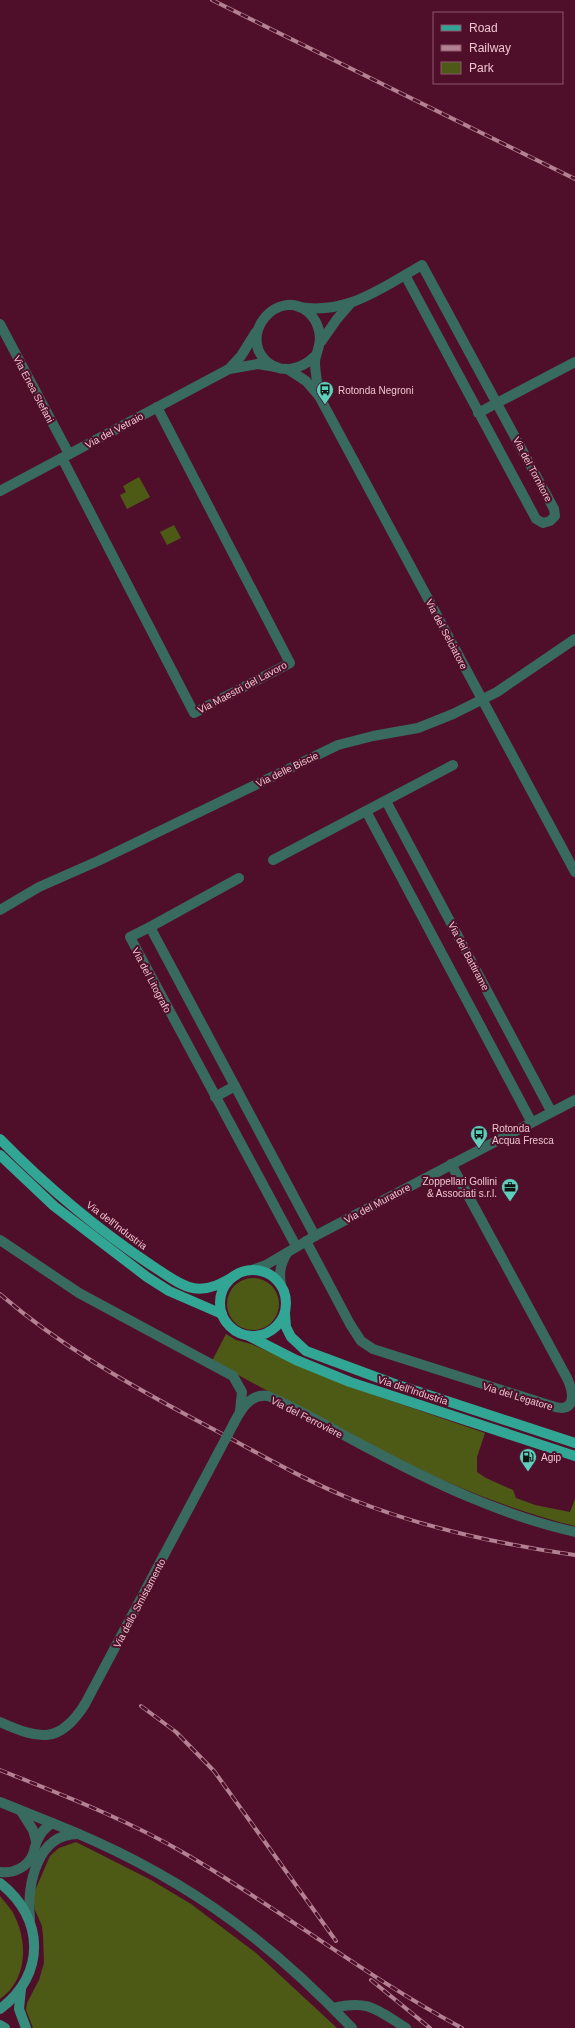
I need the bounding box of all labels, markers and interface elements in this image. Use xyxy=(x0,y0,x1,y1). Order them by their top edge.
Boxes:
legend xyxy=(433,12,563,84)
text: Road xyxy=(469,21,498,35)
text: Railway xyxy=(469,41,511,55)
text: Park xyxy=(469,61,495,75)
street label: Via Enea Stefani xyxy=(11,354,56,425)
bus stop icon: Rotonda Negroni xyxy=(315,380,335,405)
place label: Rotonda Negroni xyxy=(338,385,414,396)
street label: Via del Vetraio xyxy=(83,410,146,450)
street label: Via del Tornitore xyxy=(511,435,554,504)
street label: Via del Selciatore xyxy=(423,597,470,671)
street label: Via Maestri del Lavoro xyxy=(196,659,289,716)
street label: Via delle Biscie xyxy=(254,749,320,789)
street label: Via del Battirame xyxy=(446,920,491,993)
street label: Via del Litografo xyxy=(130,946,174,1015)
place label: Rotonda Acqua Fresca xyxy=(492,1123,554,1146)
bus stop icon: Rotonda Acqua Fresca xyxy=(469,1124,489,1149)
place label: Zoppellari Gollini & Associati s.r.l. xyxy=(423,1176,497,1199)
office icon: Zoppellari Gollini & Associati s.r.l. xyxy=(500,1177,520,1202)
street label: Via del Muratore xyxy=(342,1181,413,1225)
street label: Via dell'Industria xyxy=(84,1199,149,1252)
street label: Via dell'Industria xyxy=(376,1374,450,1407)
street label: Via del Legatore xyxy=(482,1381,555,1412)
street label: Via del Ferroviere xyxy=(269,1395,345,1440)
fuel station icon: Agip xyxy=(518,1447,538,1472)
place label: Agip xyxy=(541,1452,561,1463)
street label: Via dello Smistamento xyxy=(111,1556,168,1650)

